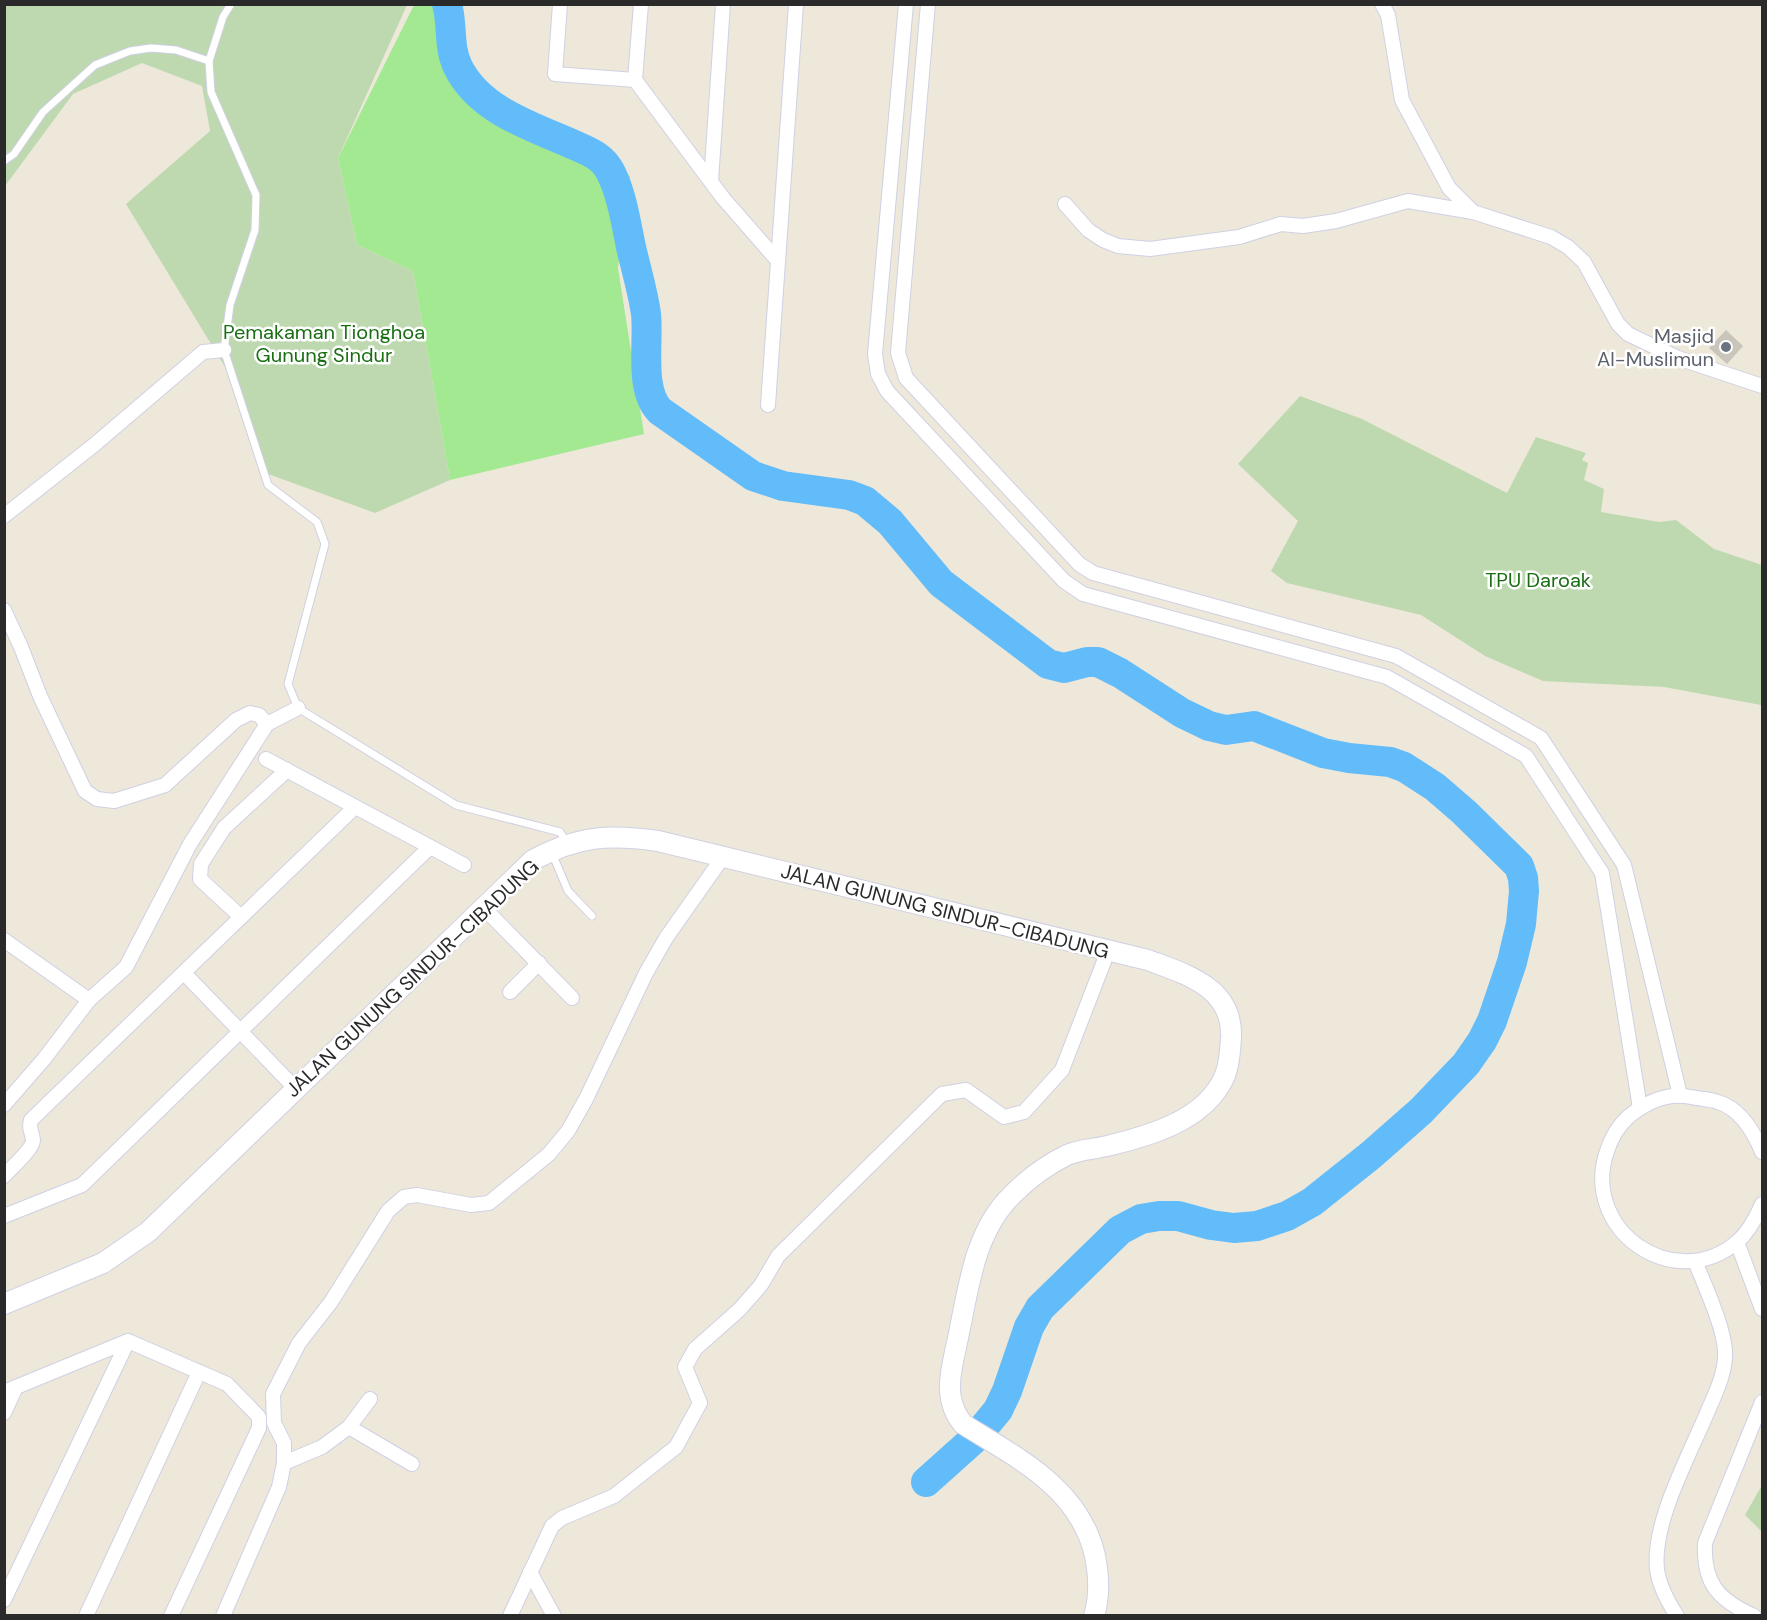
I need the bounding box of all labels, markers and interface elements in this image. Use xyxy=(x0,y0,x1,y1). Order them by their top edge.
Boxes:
park label: Pemakaman Tionghoa Gunung Sindur xyxy=(223,319,425,368)
place label: Masjid Al-Muslimun xyxy=(1597,323,1714,372)
marker: Masjid Al-Muslimun xyxy=(1719,340,1733,354)
park label: TPU Daroak xyxy=(1485,567,1591,593)
street label: JALAN GUNUNG SINDUR–CIBADUNG xyxy=(280,853,544,1103)
street label: JALAN GUNUNG SINDUR–CIBADUNG xyxy=(778,858,1112,964)

